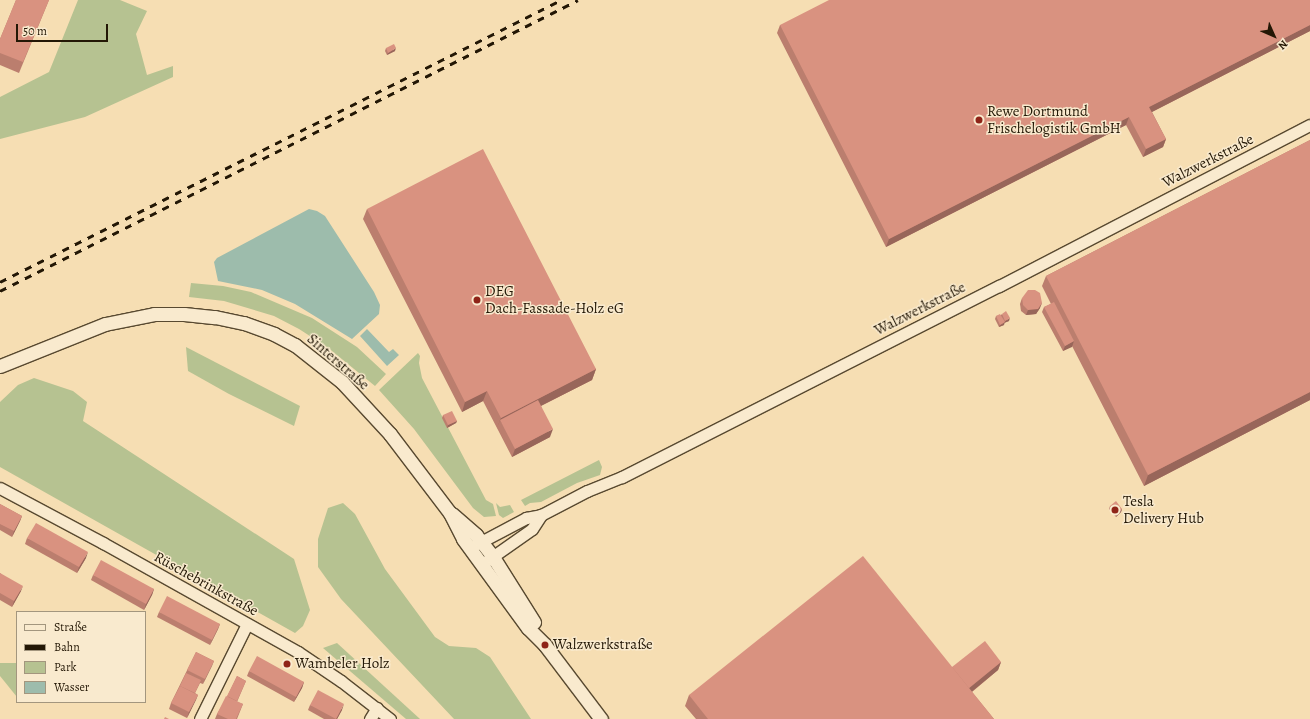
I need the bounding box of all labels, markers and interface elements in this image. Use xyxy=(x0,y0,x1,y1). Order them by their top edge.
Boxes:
scale bar xyxy=(18,16,110,42)
north arrow xyxy=(1254,16,1294,56)
text: 50 m xyxy=(23,23,47,39)
text: N xyxy=(1275,37,1291,53)
place label: Rewe Dortmund Frischelogistik GmbH xyxy=(987,102,1121,137)
marker: Rewe Dortmund Frischelogistik GmbH xyxy=(974,115,984,125)
street label: Walzwerkstraße xyxy=(1159,130,1257,192)
street label: Walzwerkstraße xyxy=(871,278,969,340)
place label: DEG Dach-Fassade-Holz eG xyxy=(485,282,624,317)
marker: DEG Dach-Fassade-Holz eG xyxy=(472,295,482,305)
street label: Sinterstraße xyxy=(303,330,373,394)
place label: Tesla Delivery Hub xyxy=(1123,492,1204,527)
marker: Tesla Delivery Hub xyxy=(1110,505,1120,515)
street label: Rüschebrinkstraße xyxy=(151,548,261,620)
legend xyxy=(16,611,146,703)
text: Straße xyxy=(54,619,87,635)
place label: Walzwerkstraße xyxy=(553,636,653,654)
text: Bahn xyxy=(54,639,80,655)
marker: Walzwerkstraße xyxy=(540,640,550,650)
place label: Wambeler Holz xyxy=(295,655,390,673)
text: Park xyxy=(54,659,77,675)
marker: Wambeler Holz xyxy=(282,659,292,669)
text: Wasser xyxy=(54,679,89,695)

